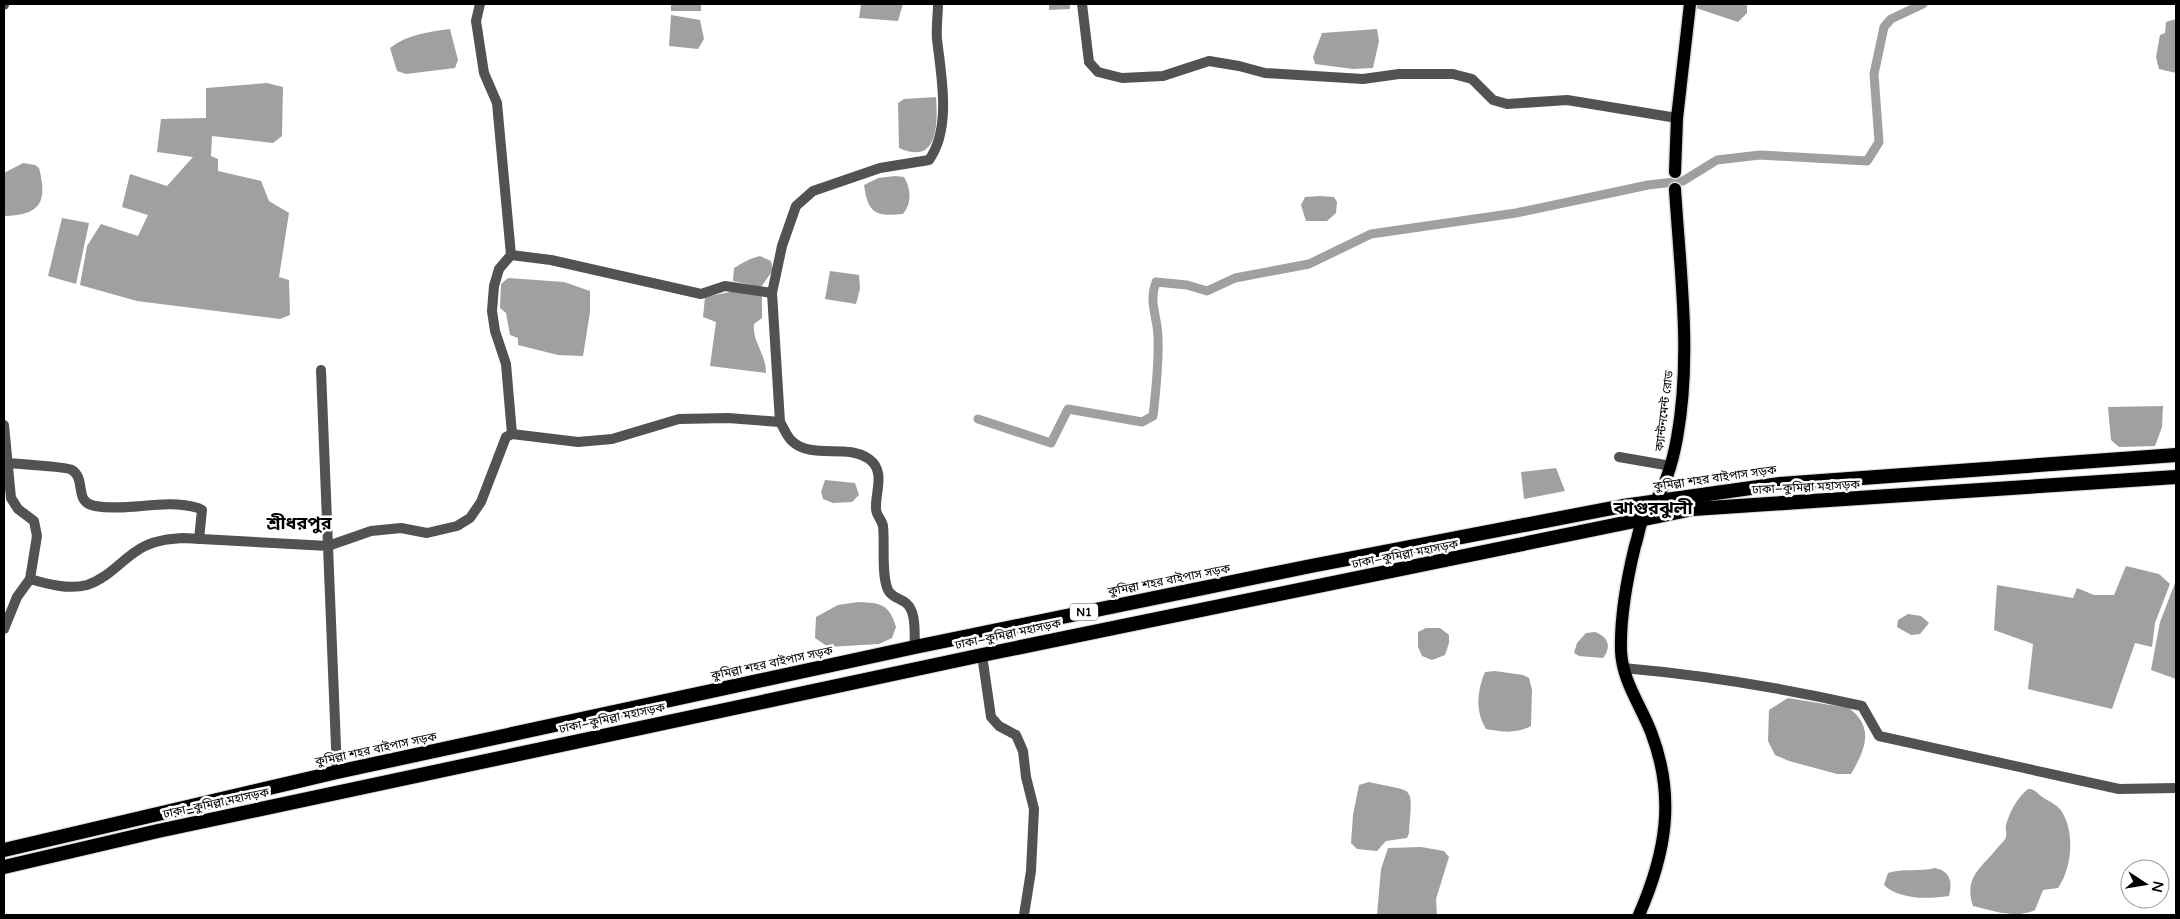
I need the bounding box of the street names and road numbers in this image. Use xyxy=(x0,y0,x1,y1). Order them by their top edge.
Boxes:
street label: ক্যান্টনমেন্ট রোড xyxy=(1651,369,1676,453)
street label: কুমিল্লা শহর বাইপাস সড়ক xyxy=(1651,461,1778,495)
street label: ঢাকা–কুমিল্লা মহাসড়ক xyxy=(1751,476,1861,498)
street label: ঢাকা–কুমিল্লা মহাসড়ক xyxy=(1349,536,1460,572)
street label: কুমিল্লা শহর বাইপাস সড়ক xyxy=(1106,560,1232,600)
road number: N1 xyxy=(1070,604,1098,620)
street label: ঢাকা–কুমিল্লা মহাসড়ক xyxy=(953,615,1063,653)
street label: কুমিল্লা শহর বাইপাস সড়ক xyxy=(709,642,835,684)
street label: ঢাকা–কুমিল্লা মহাসড়ক xyxy=(557,699,667,737)
street label: কুমিল্লা শহর বাইপাস সড়ক xyxy=(313,728,439,770)
street label: ঢাকা–কুমিল্লা মহাসড়ক xyxy=(161,784,271,822)

